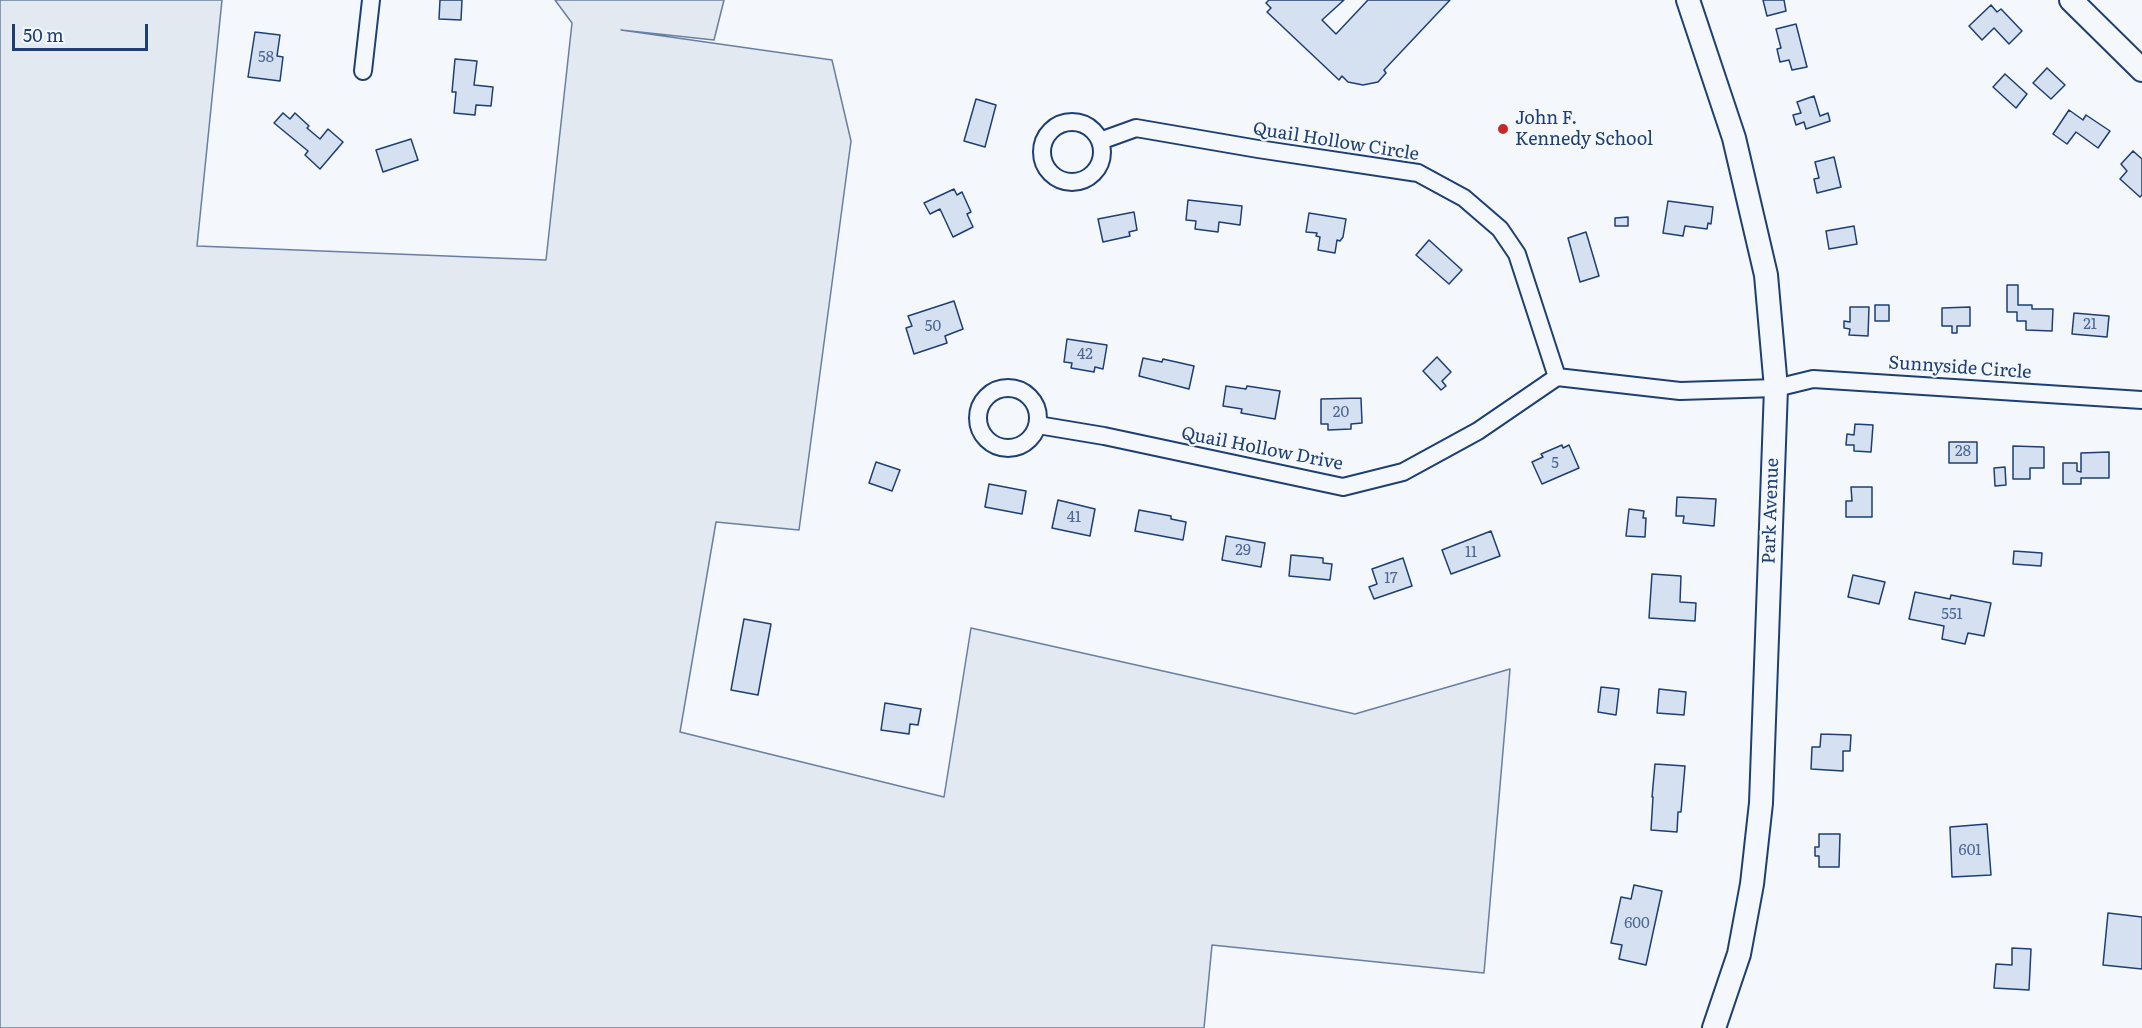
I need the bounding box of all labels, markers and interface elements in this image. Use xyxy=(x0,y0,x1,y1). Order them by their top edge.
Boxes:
scale bar xyxy=(15,12,152,50)
text: 50 m xyxy=(23,21,64,48)
house number: 58 xyxy=(258,49,274,67)
place label: John F. Kennedy School xyxy=(1515,108,1653,150)
street label: Quail Hollow Circle xyxy=(1251,118,1421,166)
marker: John F. Kennedy School xyxy=(1496,122,1510,136)
house number: 21 xyxy=(2083,316,2097,334)
house number: 50 xyxy=(925,318,941,336)
house number: 42 xyxy=(1077,346,1093,364)
street label: Sunnyside Circle xyxy=(1888,352,2032,384)
house number: 20 xyxy=(1333,404,1349,422)
street label: Quail Hollow Drive xyxy=(1179,423,1345,475)
house number: 28 xyxy=(1955,443,1971,461)
house number: 5 xyxy=(1551,455,1559,473)
street label: Park Avenue xyxy=(1758,458,1784,564)
house number: 41 xyxy=(1067,509,1081,527)
house number: 29 xyxy=(1235,542,1251,560)
house number: 11 xyxy=(1465,544,1477,562)
house number: 17 xyxy=(1384,570,1398,588)
house number: 551 xyxy=(1941,606,1963,624)
house number: 601 xyxy=(1959,842,1981,860)
house number: 600 xyxy=(1624,915,1650,933)

